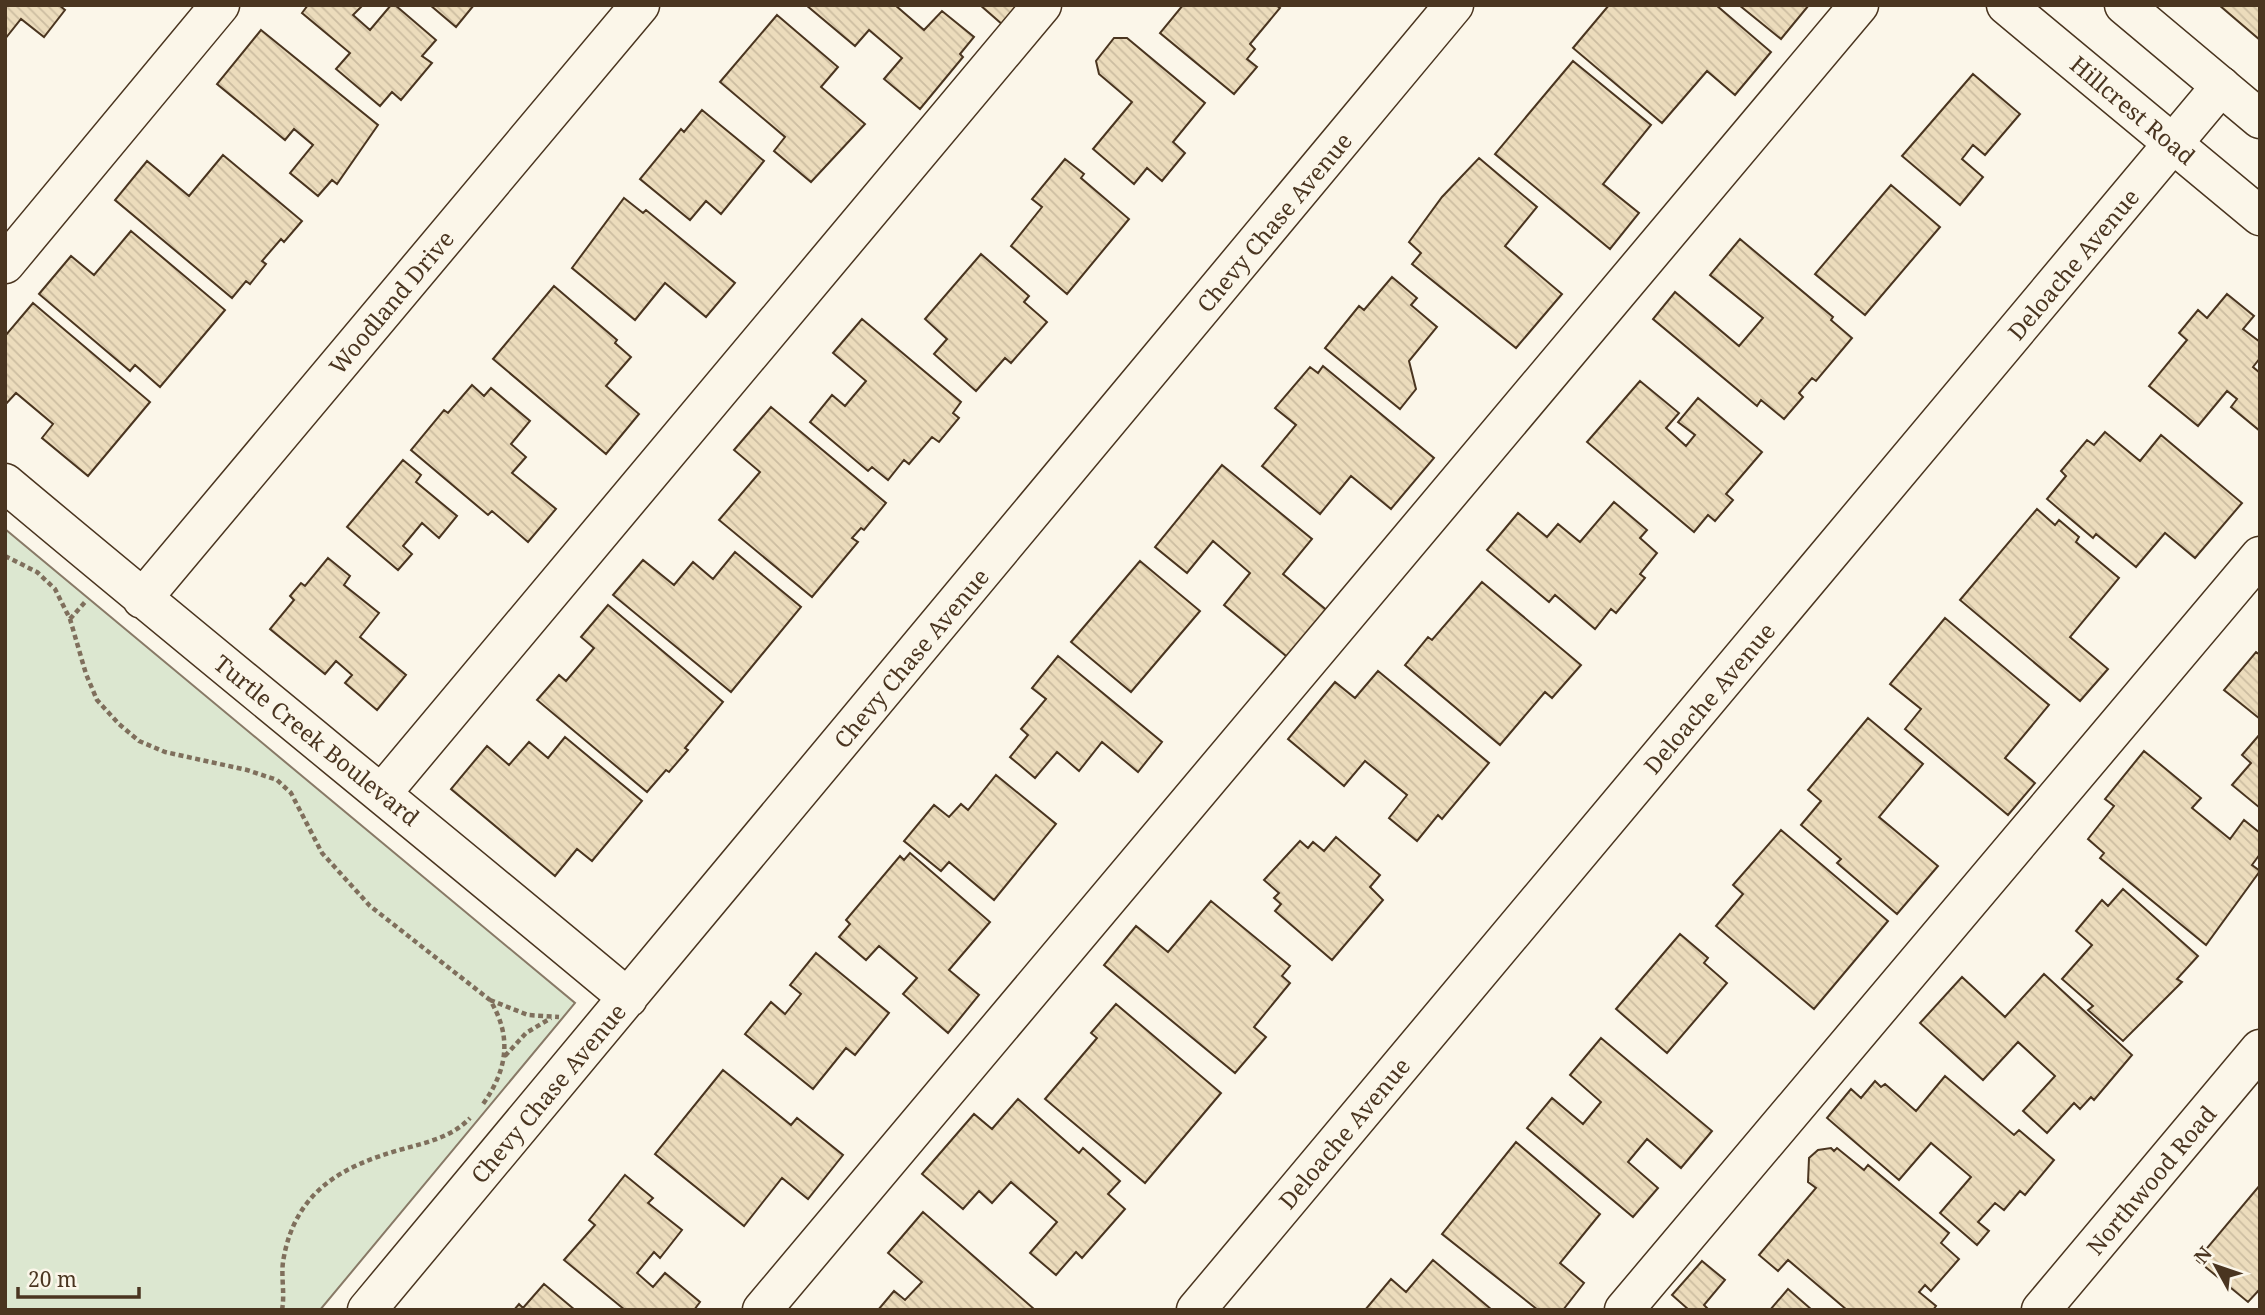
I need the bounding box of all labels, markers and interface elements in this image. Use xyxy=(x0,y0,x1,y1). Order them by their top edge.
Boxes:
street label: Hillcrest Road xyxy=(2064,48,2202,172)
street label: Chevy Chase Avenue xyxy=(1189,125,1359,319)
street label: Deloache Avenue xyxy=(2000,181,2146,347)
street label: Woodland Drive xyxy=(321,223,461,381)
street label: Chevy Chase Avenue xyxy=(826,561,996,755)
street label: Deloache Avenue xyxy=(1636,615,1782,781)
street label: Turtle Creek Boulevard xyxy=(208,647,426,833)
street label: Chevy Chase Avenue xyxy=(463,996,633,1190)
street label: Deloache Avenue xyxy=(1271,1050,1417,1216)
street label: Northwood Road xyxy=(2081,1100,2221,1260)
north arrow xyxy=(2181,1231,2251,1301)
scale bar xyxy=(18,1256,138,1300)
text: 20 m xyxy=(28,1265,77,1293)

